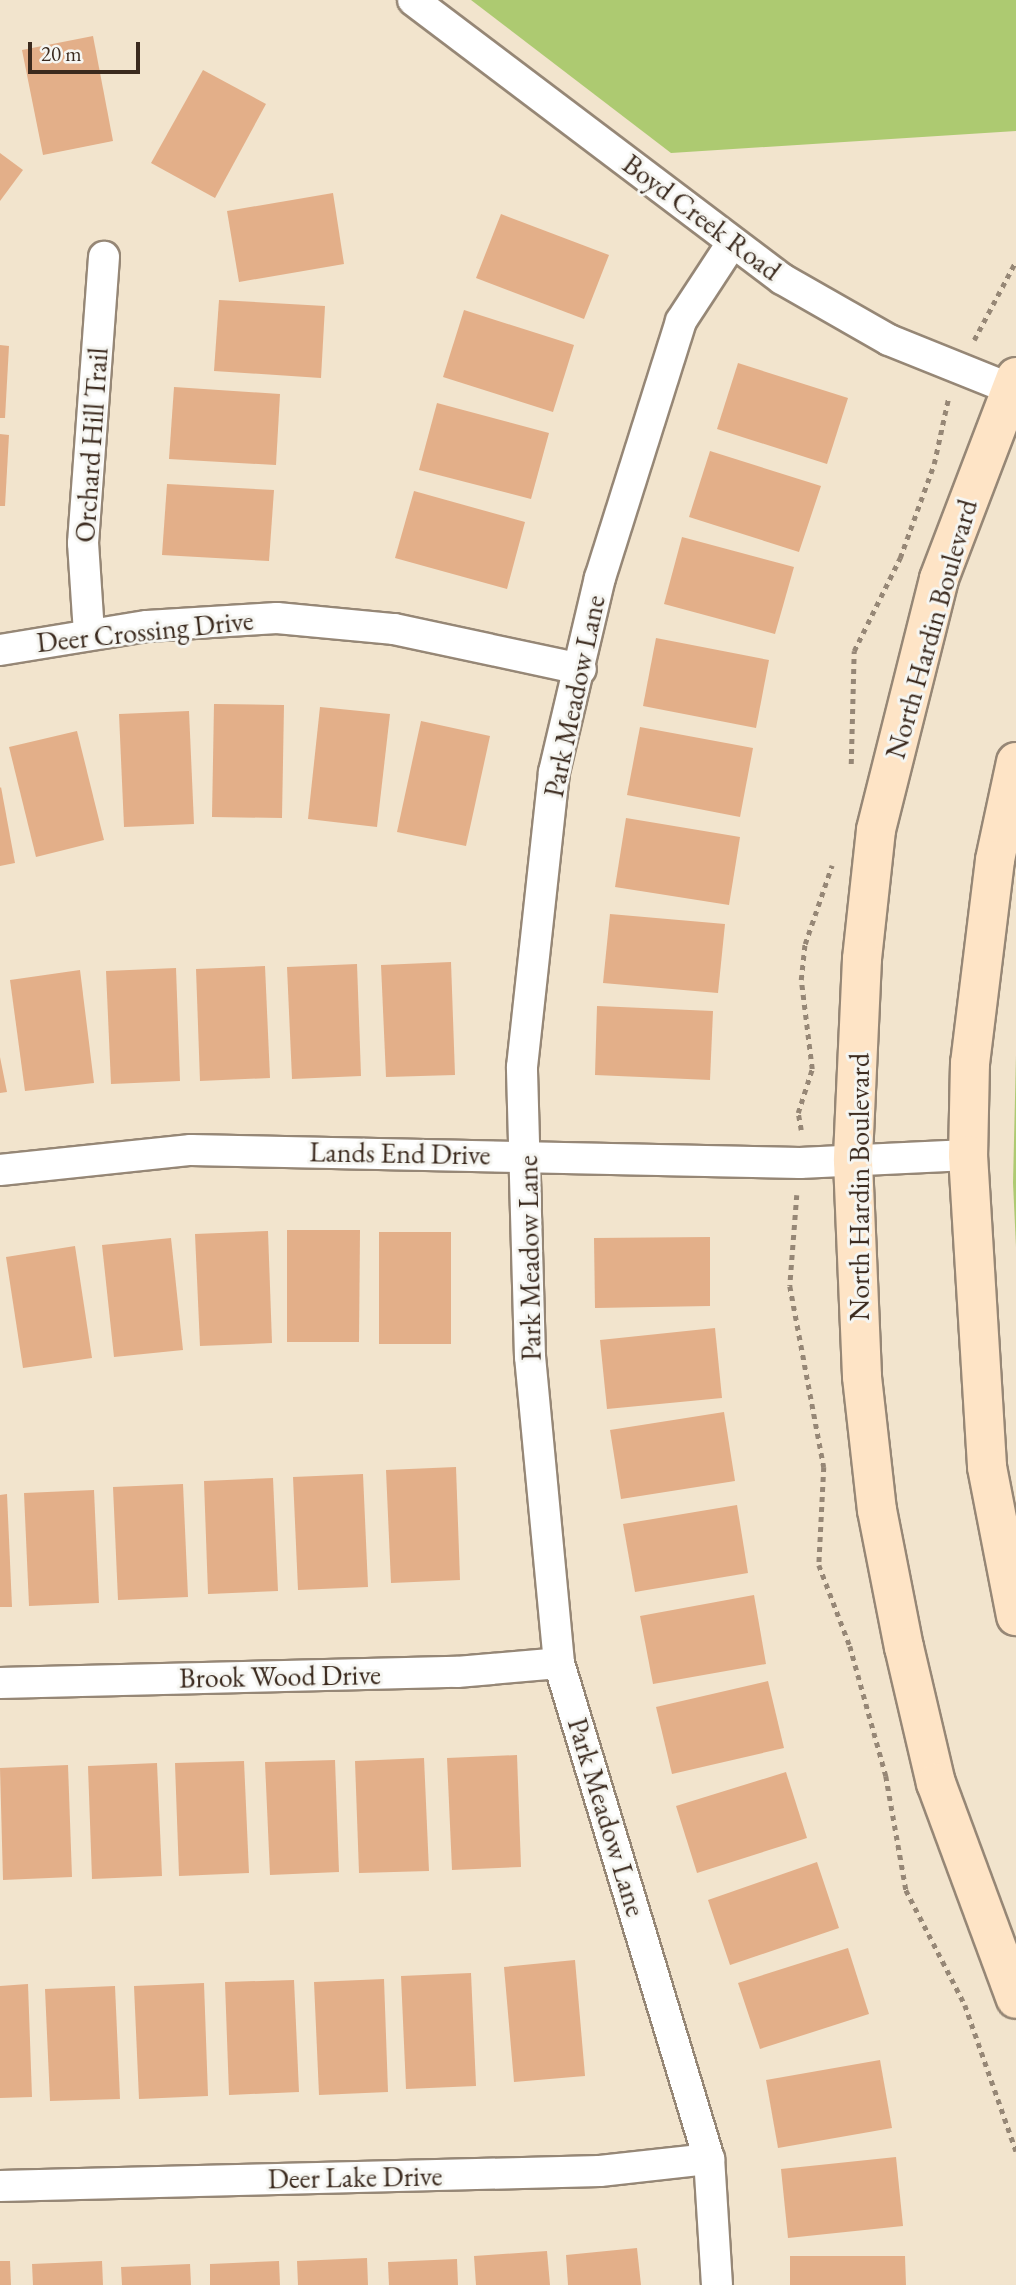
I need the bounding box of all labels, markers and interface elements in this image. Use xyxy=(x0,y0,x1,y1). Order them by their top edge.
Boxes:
scale bar xyxy=(32,28,144,72)
text: 20 m xyxy=(41,40,82,67)
street label: Boyd Creek Road xyxy=(616,147,788,287)
street label: Orchard Hill Trail xyxy=(67,346,115,544)
street label: North Hardin Boulevard xyxy=(878,496,984,762)
street label: Park Meadow Lane xyxy=(536,592,612,800)
street label: Deer Crossing Drive xyxy=(35,603,255,659)
street label: North Hardin Boulevard xyxy=(842,1053,876,1321)
street label: Lands End Drive xyxy=(309,1135,491,1171)
street label: Park Meadow Lane xyxy=(510,1155,548,1361)
street label: Brook Wood Drive xyxy=(179,1657,381,1695)
street label: Park Meadow Lane xyxy=(561,1714,653,1920)
street label: Deer Lake Drive xyxy=(267,2159,443,2195)

